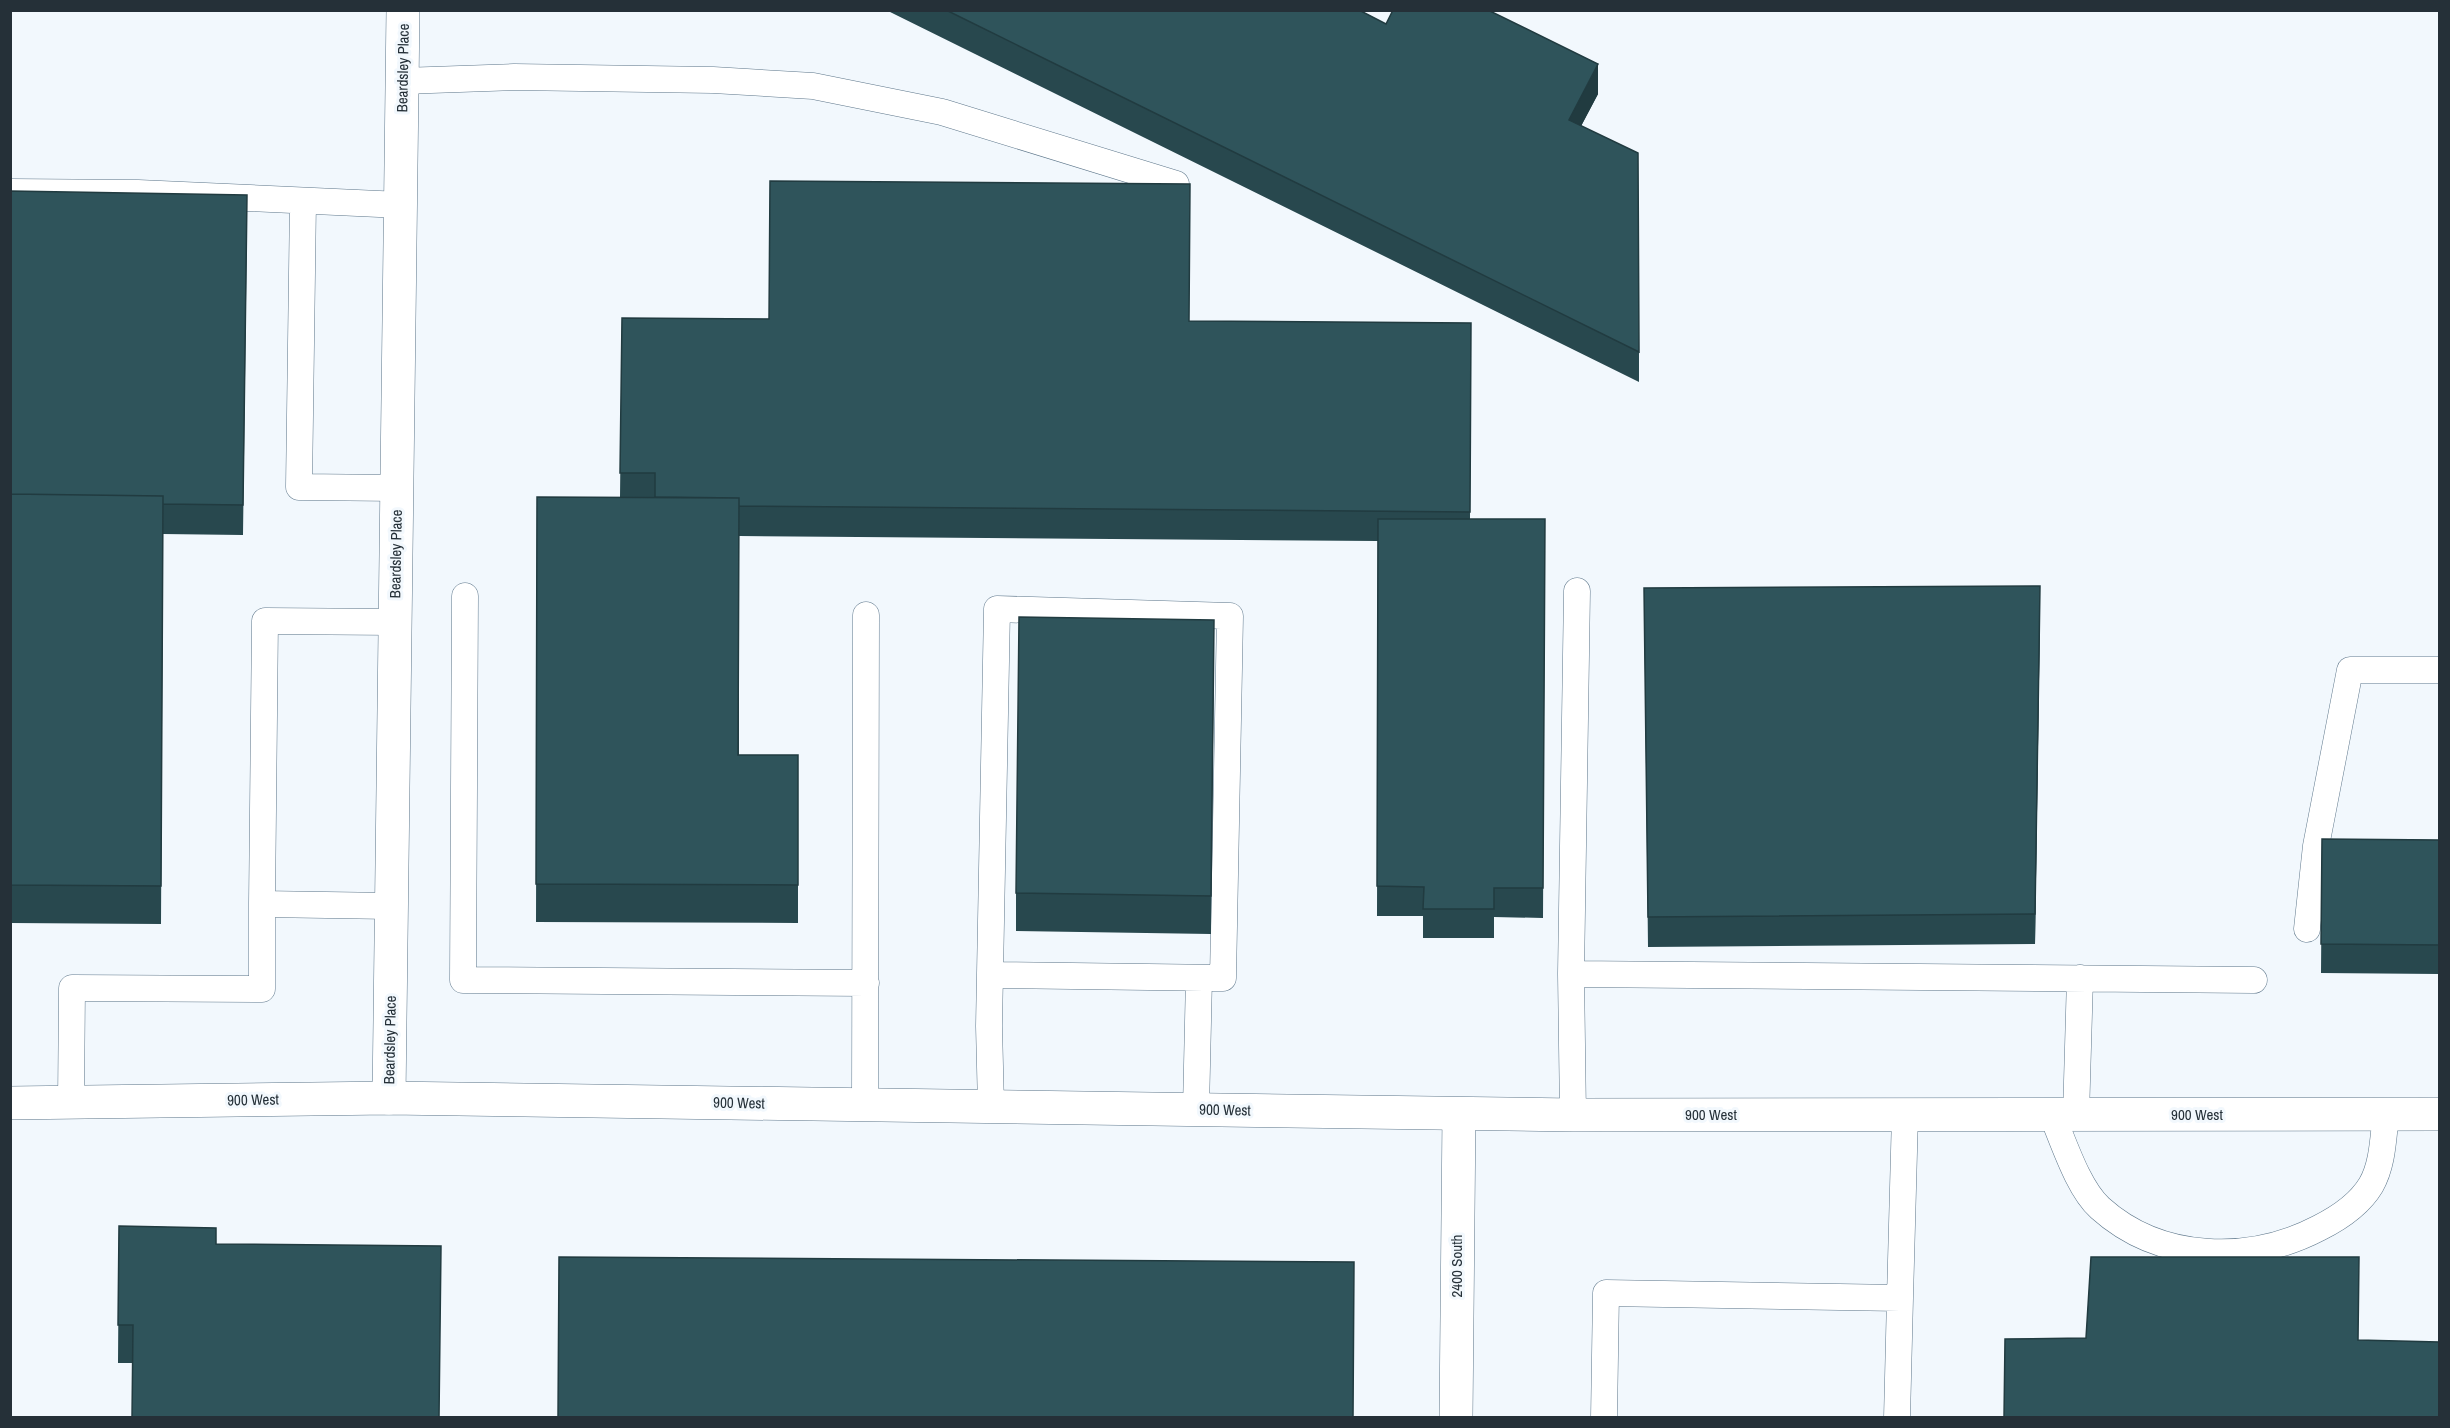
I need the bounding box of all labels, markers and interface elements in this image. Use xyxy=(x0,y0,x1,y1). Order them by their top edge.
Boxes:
street label: Beardsley Place xyxy=(391,23,414,113)
street label: Beardsley Place xyxy=(384,509,407,599)
street label: Beardsley Place xyxy=(378,995,401,1085)
street label: 900 West xyxy=(227,1089,280,1110)
street label: 900 West xyxy=(713,1092,766,1113)
street label: 900 West xyxy=(1199,1099,1252,1120)
street label: 900 West xyxy=(1685,1104,1737,1125)
street label: 900 West xyxy=(2171,1104,2223,1125)
street label: 2400 South xyxy=(1446,1235,1467,1297)

